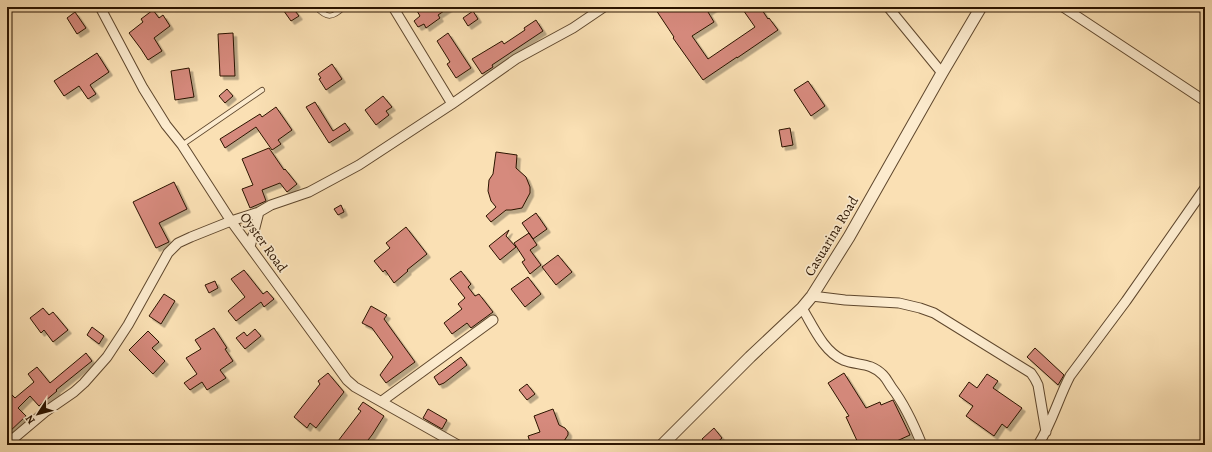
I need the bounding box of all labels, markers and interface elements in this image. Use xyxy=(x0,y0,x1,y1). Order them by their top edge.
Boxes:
street label: Casuarina Road xyxy=(800,192,863,280)
street label: Oyster Road xyxy=(235,208,292,277)
north arrow xyxy=(18,394,58,434)
text: N xyxy=(22,412,39,427)

